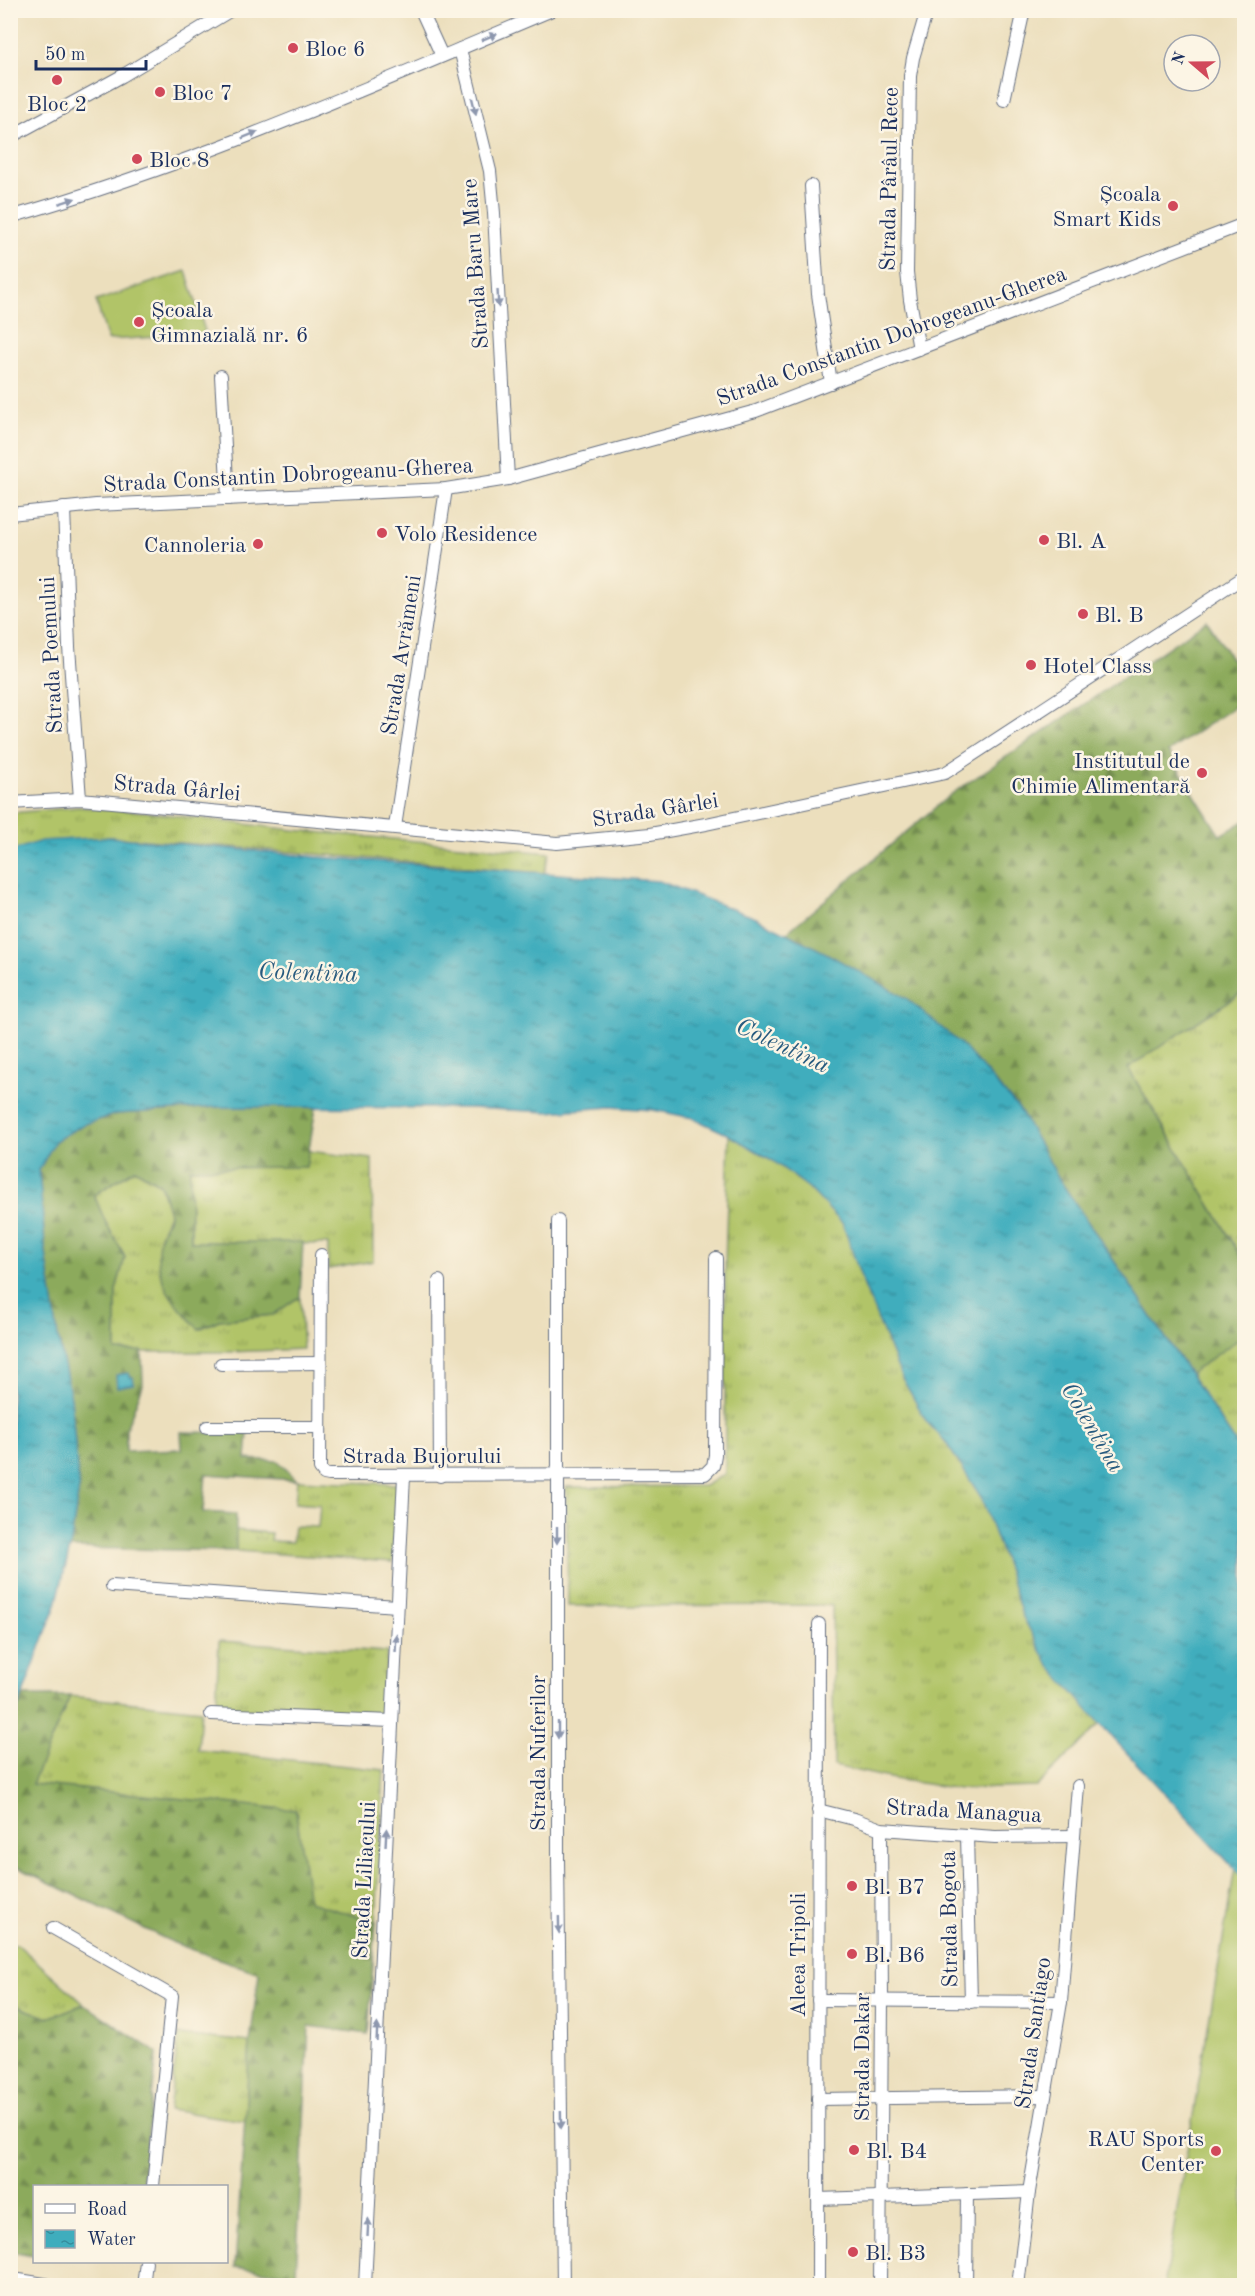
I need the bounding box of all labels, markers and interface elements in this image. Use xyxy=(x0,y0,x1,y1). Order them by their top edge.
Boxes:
one-way arrow xyxy=(480,32,498,42)
scale bar xyxy=(36,33,146,71)
north arrow xyxy=(1162,33,1222,93)
place label: Bloc 6 xyxy=(305,39,366,61)
marker: Bloc 6 xyxy=(286,41,300,55)
text: 50 m xyxy=(45,46,85,64)
text: N xyxy=(1170,49,1190,67)
marker: Bloc 2 xyxy=(50,73,64,87)
place label: Bloc 7 xyxy=(172,83,233,105)
marker: Bloc 7 xyxy=(153,85,167,99)
street label: Strada Pârâul Rece xyxy=(877,87,903,271)
place label: Bloc 2 xyxy=(27,94,87,116)
one-way arrow xyxy=(469,97,479,115)
one-way arrow xyxy=(241,130,259,139)
place label: Bloc 8 xyxy=(149,150,210,172)
marker: Bloc 8 xyxy=(130,152,144,166)
street label: Strada Baru Mare xyxy=(459,178,493,350)
place label: Școala Smart Kids xyxy=(1053,184,1161,231)
one-way arrow xyxy=(58,196,76,205)
marker: Școala Smart Kids xyxy=(1166,199,1180,213)
street label: Strada Constantin Dobrogeanu-Gherea xyxy=(714,263,1070,411)
one-way arrow xyxy=(494,289,503,308)
place label: Școala Gimnazială nr. 6 xyxy=(151,300,308,347)
marker: Școala Gimnazială nr. 6 xyxy=(132,315,146,329)
street label: Strada Constantin Dobrogeanu-Gherea xyxy=(102,455,474,497)
place label: Volo Residence xyxy=(394,524,537,546)
marker: Volo Residence xyxy=(375,526,389,540)
place label: Bl. A xyxy=(1056,531,1106,553)
marker: Bl. A xyxy=(1037,533,1051,547)
place label: Cannoleria xyxy=(144,535,246,557)
marker: Cannoleria xyxy=(251,537,265,551)
street label: Strada Avrămeni xyxy=(378,573,426,737)
street label: Strada Poemului xyxy=(37,576,67,734)
place label: Bl. B xyxy=(1095,605,1144,627)
marker: Bl. B xyxy=(1076,607,1090,621)
place label: Hotel Class xyxy=(1043,656,1152,678)
marker: Hotel Class xyxy=(1024,658,1038,672)
place label: Institutul de Chimie Alimentară xyxy=(1011,751,1190,798)
marker: Institutul de Chimie Alimentară xyxy=(1195,766,1209,780)
street label: Strada Gârlei xyxy=(112,772,241,806)
street label: Strada Gârlei xyxy=(591,790,720,832)
water label: Colentina xyxy=(258,960,358,988)
water label: Colentina xyxy=(732,1015,833,1079)
water label: Colentina xyxy=(1055,1379,1127,1477)
street label: Strada Bujorului xyxy=(342,1446,502,1468)
one-way arrow xyxy=(552,1525,562,1544)
one-way arrow xyxy=(391,1633,400,1652)
street label: Strada Nuferilor xyxy=(528,1675,550,1831)
one-way arrow xyxy=(554,1720,563,1739)
street label: Strada Managua xyxy=(885,1797,1043,1827)
street label: Strada Liliacului xyxy=(350,1801,380,1960)
one-way arrow xyxy=(382,1828,391,1847)
street label: Strada Bogota xyxy=(938,1850,962,1988)
place label: Bl. B7 xyxy=(864,1877,925,1899)
marker: Bl. B7 xyxy=(845,1879,859,1893)
street label: Aleea Tripoli xyxy=(788,1893,810,2017)
one-way arrow xyxy=(554,1915,564,1934)
place label: Bl. B6 xyxy=(864,1945,925,1967)
marker: Bl. B6 xyxy=(845,1947,859,1961)
street label: Strada Santiago xyxy=(1012,1956,1056,2111)
street label: Strada Dakar xyxy=(852,1992,874,2122)
one-way arrow xyxy=(373,2023,382,2042)
one-way arrow xyxy=(556,2110,566,2129)
place label: RAU Sports Center xyxy=(1088,2129,1204,2176)
place label: Bl. B4 xyxy=(866,2141,927,2163)
marker: Bl. B4 xyxy=(847,2143,861,2157)
marker: RAU Sports Center xyxy=(1209,2144,1223,2158)
legend xyxy=(33,2185,228,2263)
text: Road xyxy=(87,2201,127,2219)
one-way arrow xyxy=(363,2218,372,2237)
text: Water xyxy=(87,2231,136,2249)
place label: Bl. B3 xyxy=(865,2243,926,2265)
marker: Bl. B3 xyxy=(846,2245,860,2259)

